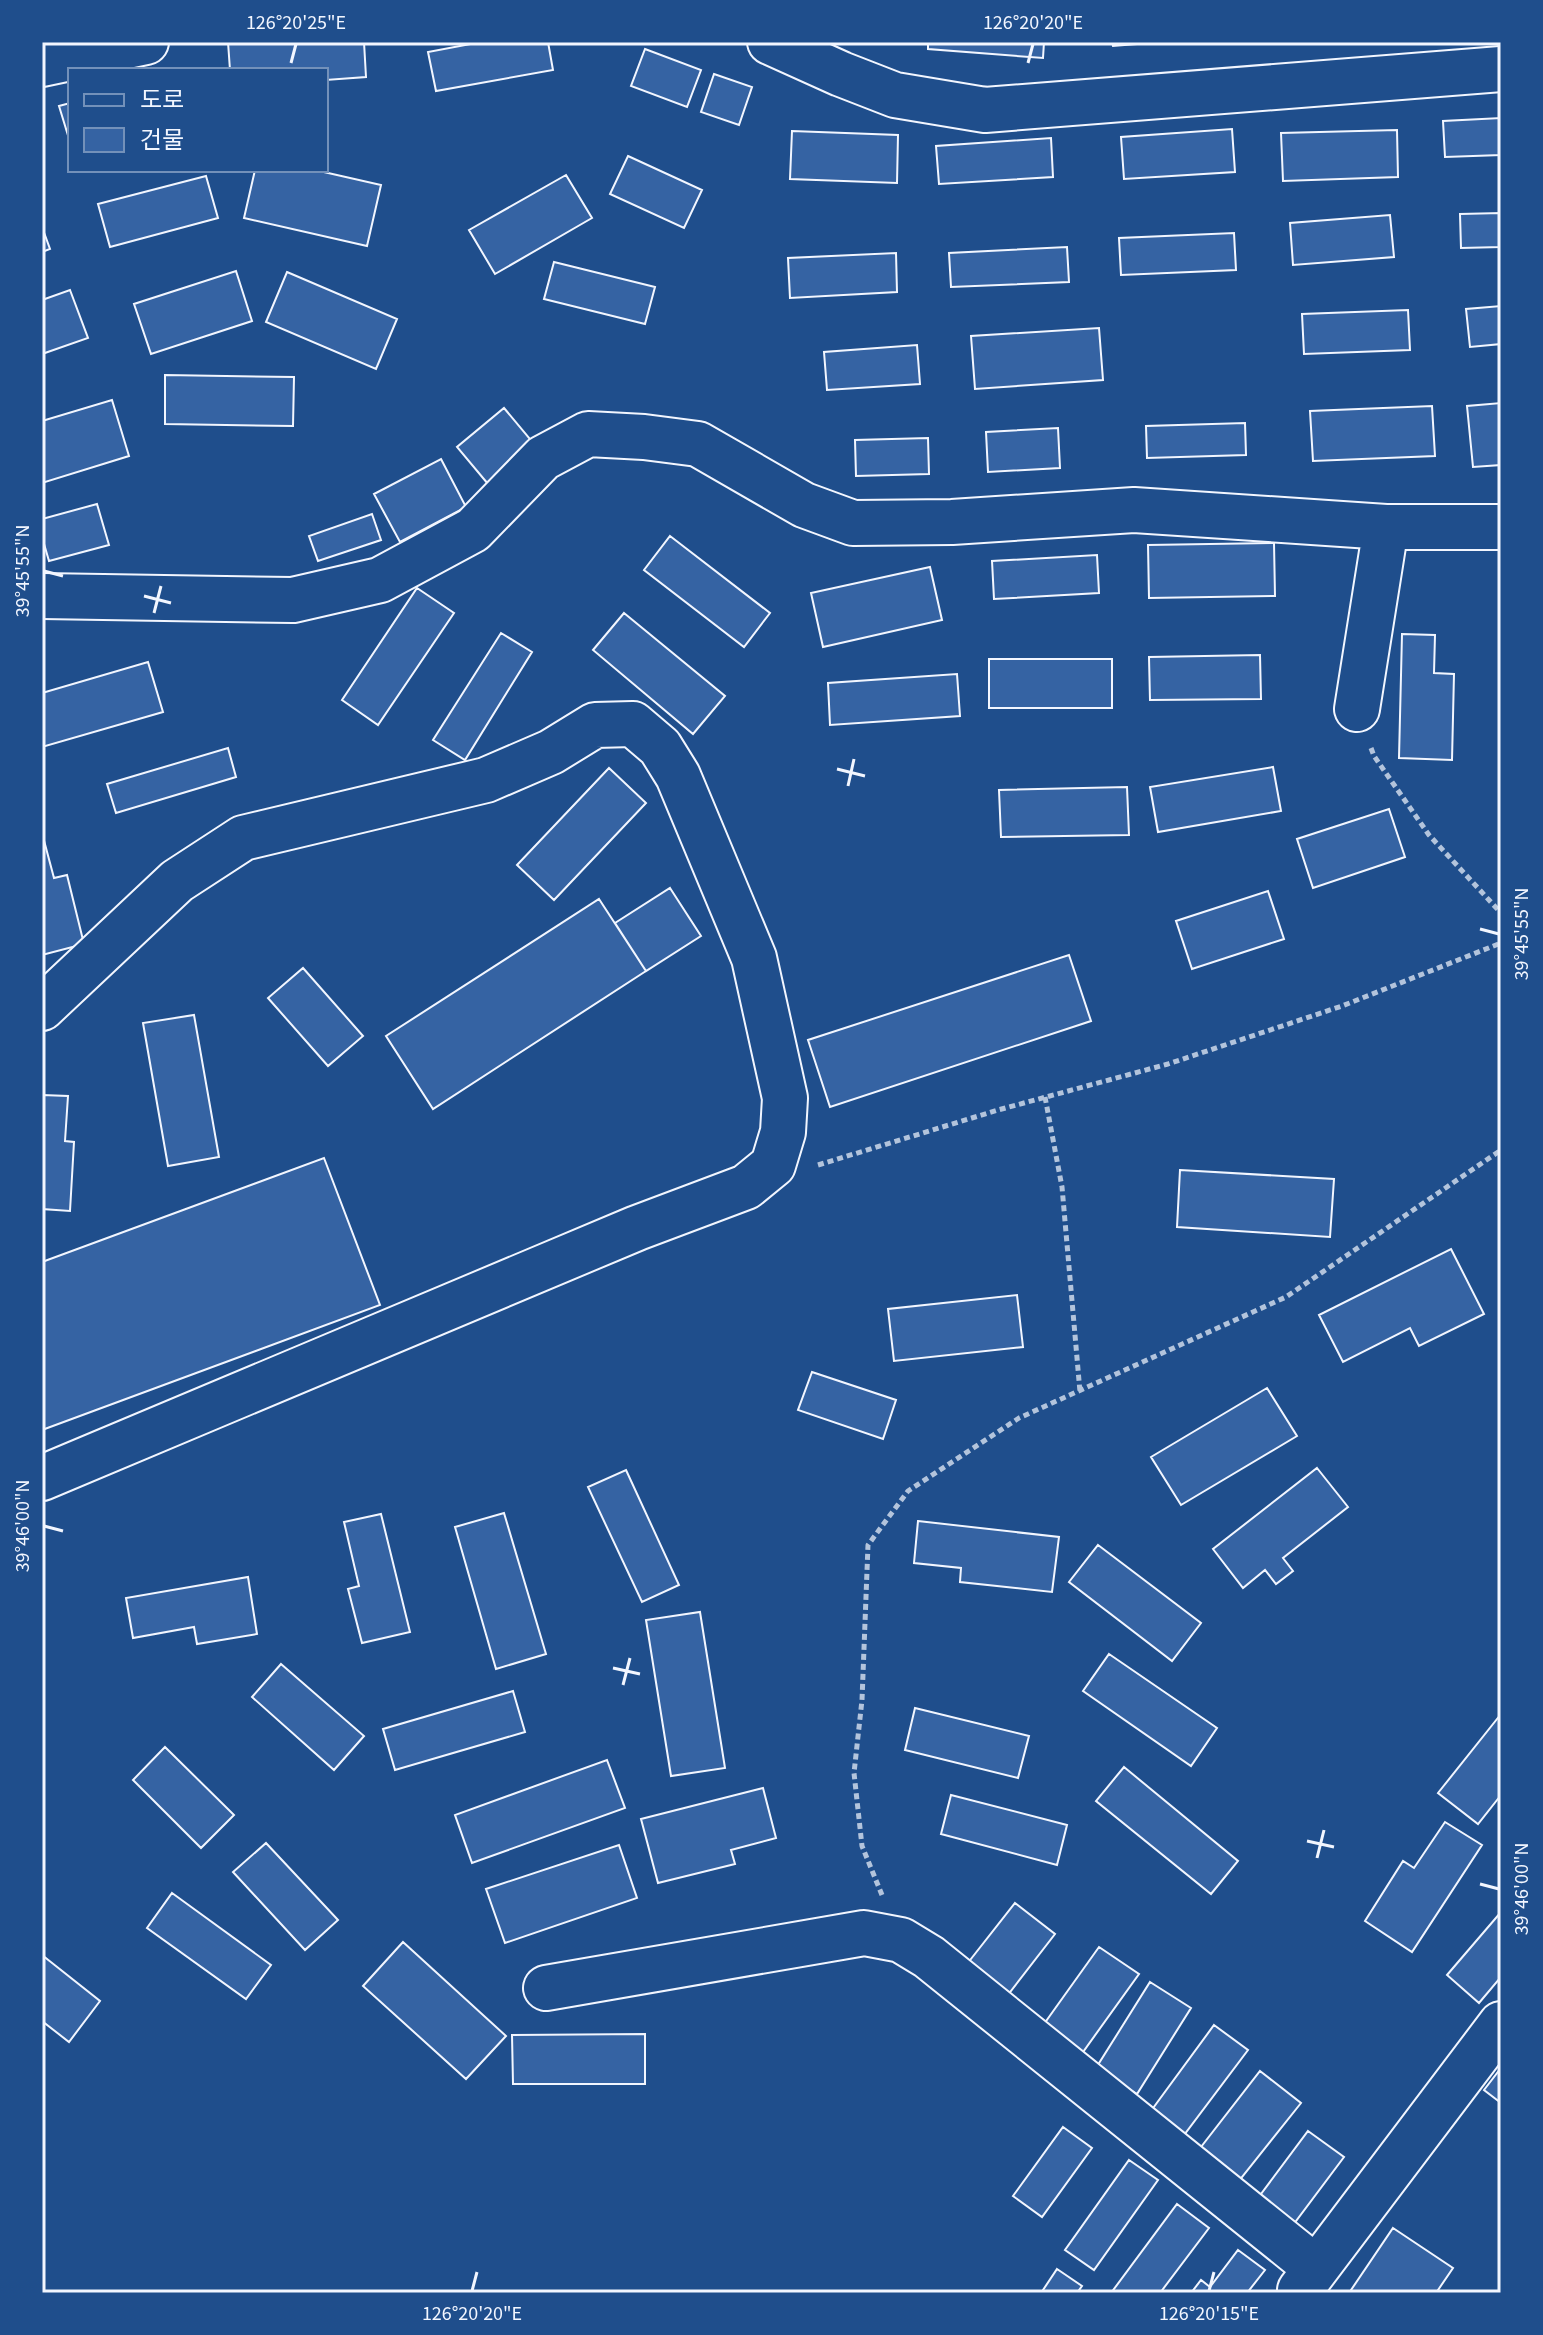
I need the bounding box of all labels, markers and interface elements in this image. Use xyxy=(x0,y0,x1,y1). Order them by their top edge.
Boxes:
text: 126°20'25"E xyxy=(246,9,346,37)
text: 126°20'20"E xyxy=(983,9,1083,37)
legend xyxy=(68,68,328,172)
text: 도로 xyxy=(140,83,184,118)
text: 건물 xyxy=(140,123,184,158)
text: 39°45'55"N xyxy=(9,525,37,617)
text: 39°45'55"N xyxy=(1508,888,1536,980)
text: 39°46'00"N xyxy=(9,1480,37,1572)
text: 39°46'00"N xyxy=(1508,1843,1536,1935)
text: 126°20'20"E xyxy=(422,2300,522,2328)
text: 126°20'15"E xyxy=(1159,2300,1259,2328)

